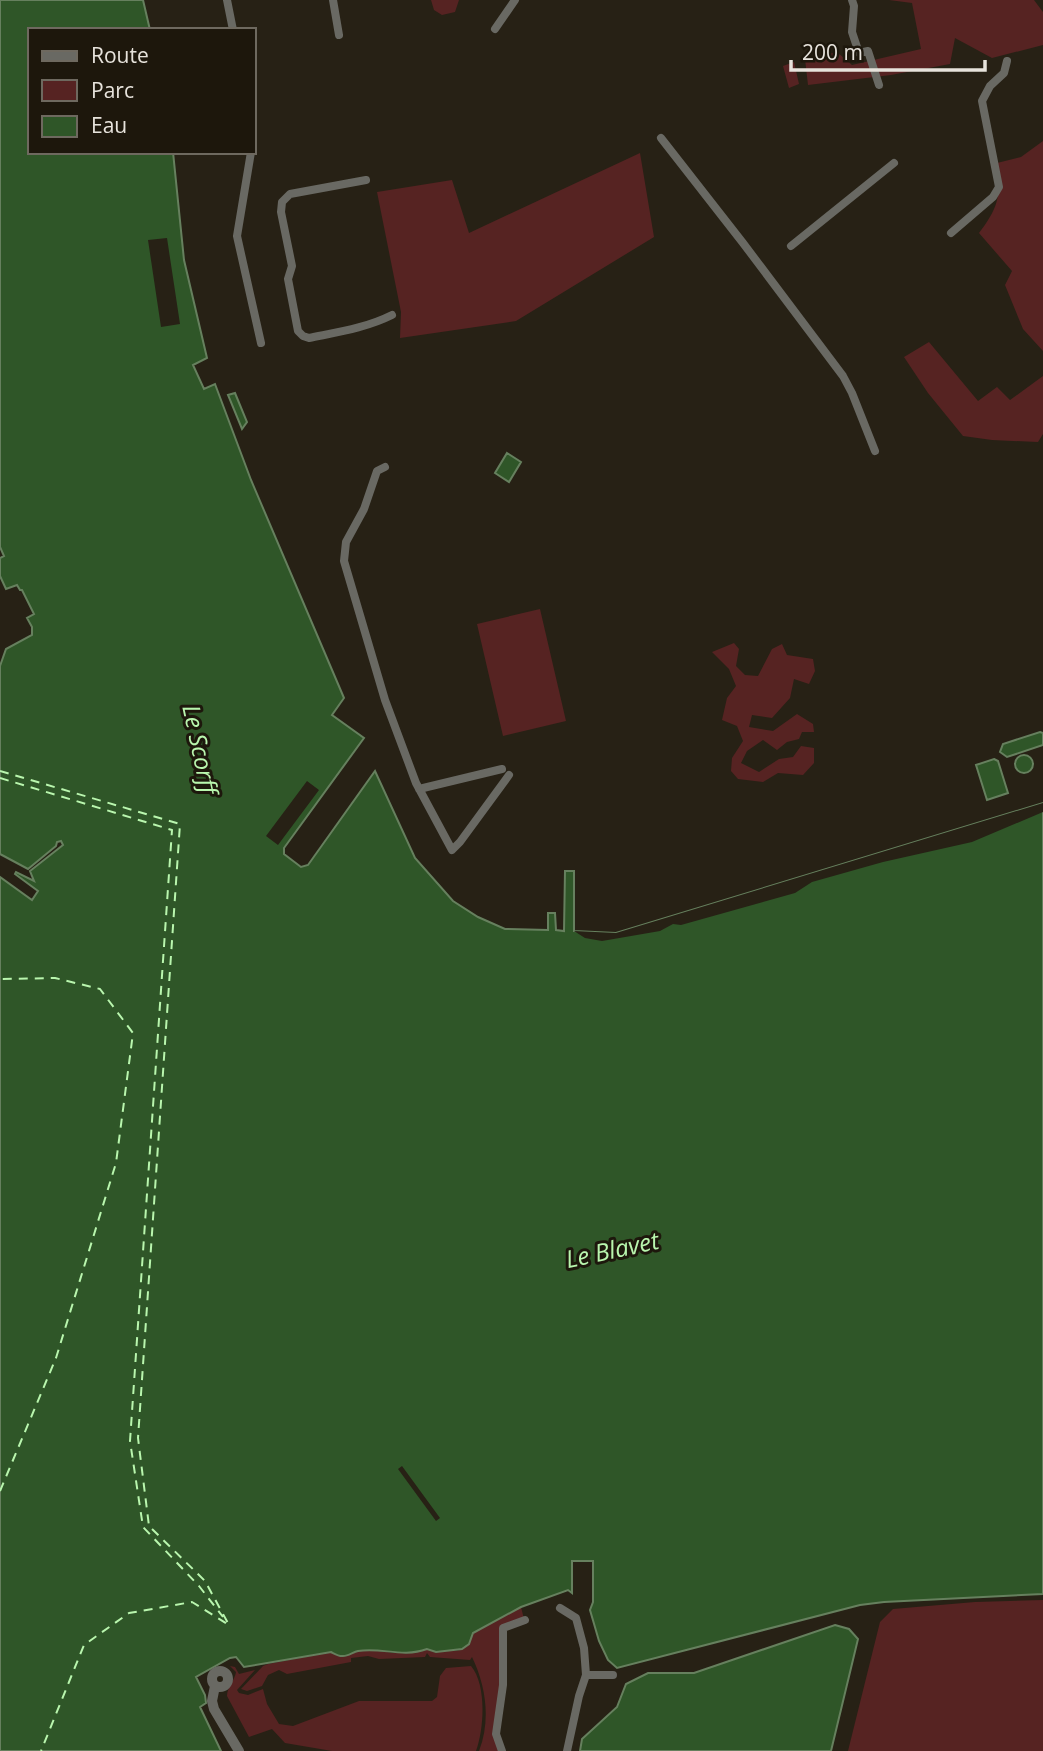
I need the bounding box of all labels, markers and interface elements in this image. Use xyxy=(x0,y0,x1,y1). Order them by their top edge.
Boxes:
legend xyxy=(28,28,256,154)
scale bar xyxy=(791,28,985,72)
text: 200 m xyxy=(802,38,863,66)
text: Route xyxy=(91,41,149,69)
text: Parc xyxy=(91,76,134,104)
text: Eau xyxy=(91,111,127,139)
water label: Le Scorff xyxy=(175,701,227,801)
water label: Le Blavet xyxy=(562,1223,663,1275)

